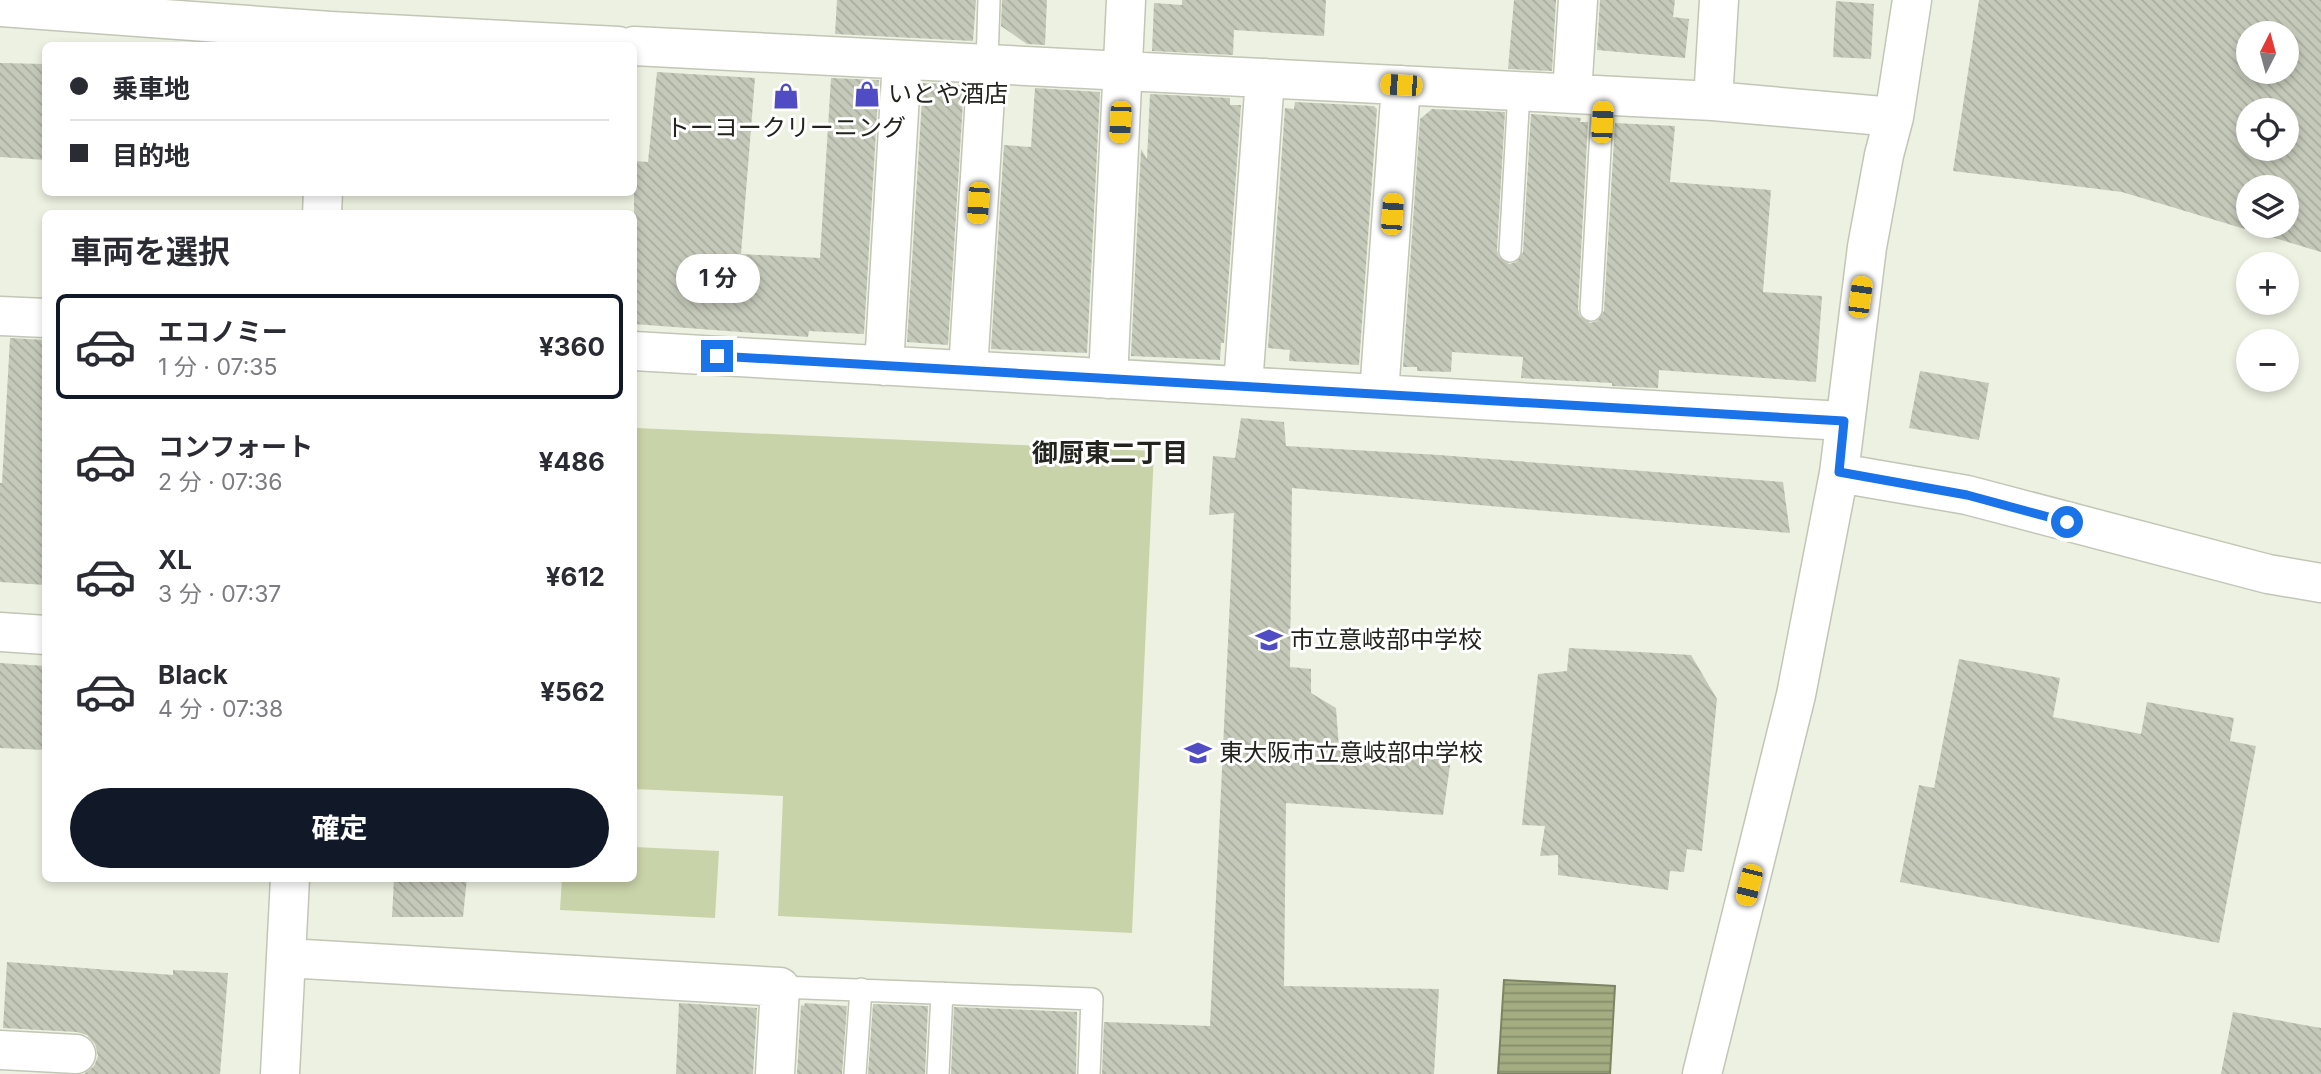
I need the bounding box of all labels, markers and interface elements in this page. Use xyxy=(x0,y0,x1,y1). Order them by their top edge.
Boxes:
north arrow xyxy=(2236,21,2300,84)
map controls xyxy=(2236,21,2299,392)
text: 乗車地 xyxy=(112,73,190,104)
car xyxy=(1380,73,1423,97)
shop icon: いとや酒店 xyxy=(852,79,882,109)
place label: いとや酒店 xyxy=(888,79,1008,108)
shop icon: トーヨークリーニング xyxy=(771,81,801,111)
button: locate xyxy=(2236,98,2299,161)
car xyxy=(1109,100,1132,144)
car xyxy=(1591,100,1614,144)
place label: トーヨークリーニング xyxy=(666,113,906,142)
text: 目的地 xyxy=(112,140,190,171)
button: layers xyxy=(2236,175,2299,238)
car xyxy=(967,181,990,225)
car xyxy=(1381,192,1404,236)
text: 車両を選択 xyxy=(70,232,230,271)
button: + xyxy=(2236,252,2299,315)
callout: 1 分 xyxy=(675,254,759,304)
text: 1 分 xyxy=(699,264,737,292)
car xyxy=(1847,275,1874,319)
icon: car xyxy=(74,315,137,378)
text: エコノミー xyxy=(158,316,288,347)
button: − xyxy=(2236,329,2299,392)
text: ¥360 xyxy=(539,331,605,362)
route end xyxy=(701,340,733,372)
text: 1 分 · 07:35 xyxy=(158,353,278,381)
icon: car xyxy=(74,430,137,493)
text: コンフォート xyxy=(158,431,313,462)
district label: 御厨東二丁目 xyxy=(1032,437,1188,468)
text: ¥486 xyxy=(539,446,605,477)
text: 2 分 · 07:36 xyxy=(158,468,282,496)
route start xyxy=(2051,506,2083,538)
text: XL xyxy=(158,544,192,575)
icon: car xyxy=(74,545,137,608)
text: ¥612 xyxy=(546,561,605,592)
text: 3 分 · 07:37 xyxy=(158,580,281,608)
school or university icon: 市立意岐部中学校 xyxy=(1254,625,1284,655)
place label: 市立意岐部中学校 xyxy=(1290,625,1482,654)
text: Black xyxy=(158,659,228,690)
icon: car xyxy=(74,660,137,723)
text: ¥562 xyxy=(540,676,605,707)
text: 4 分 · 07:38 xyxy=(158,695,283,723)
school or university icon: 東大阪市立意岐部中学校 xyxy=(1183,738,1213,768)
place label: 東大阪市立意岐部中学校 xyxy=(1219,738,1483,767)
button: 確定 xyxy=(70,788,609,868)
car xyxy=(1734,862,1765,908)

